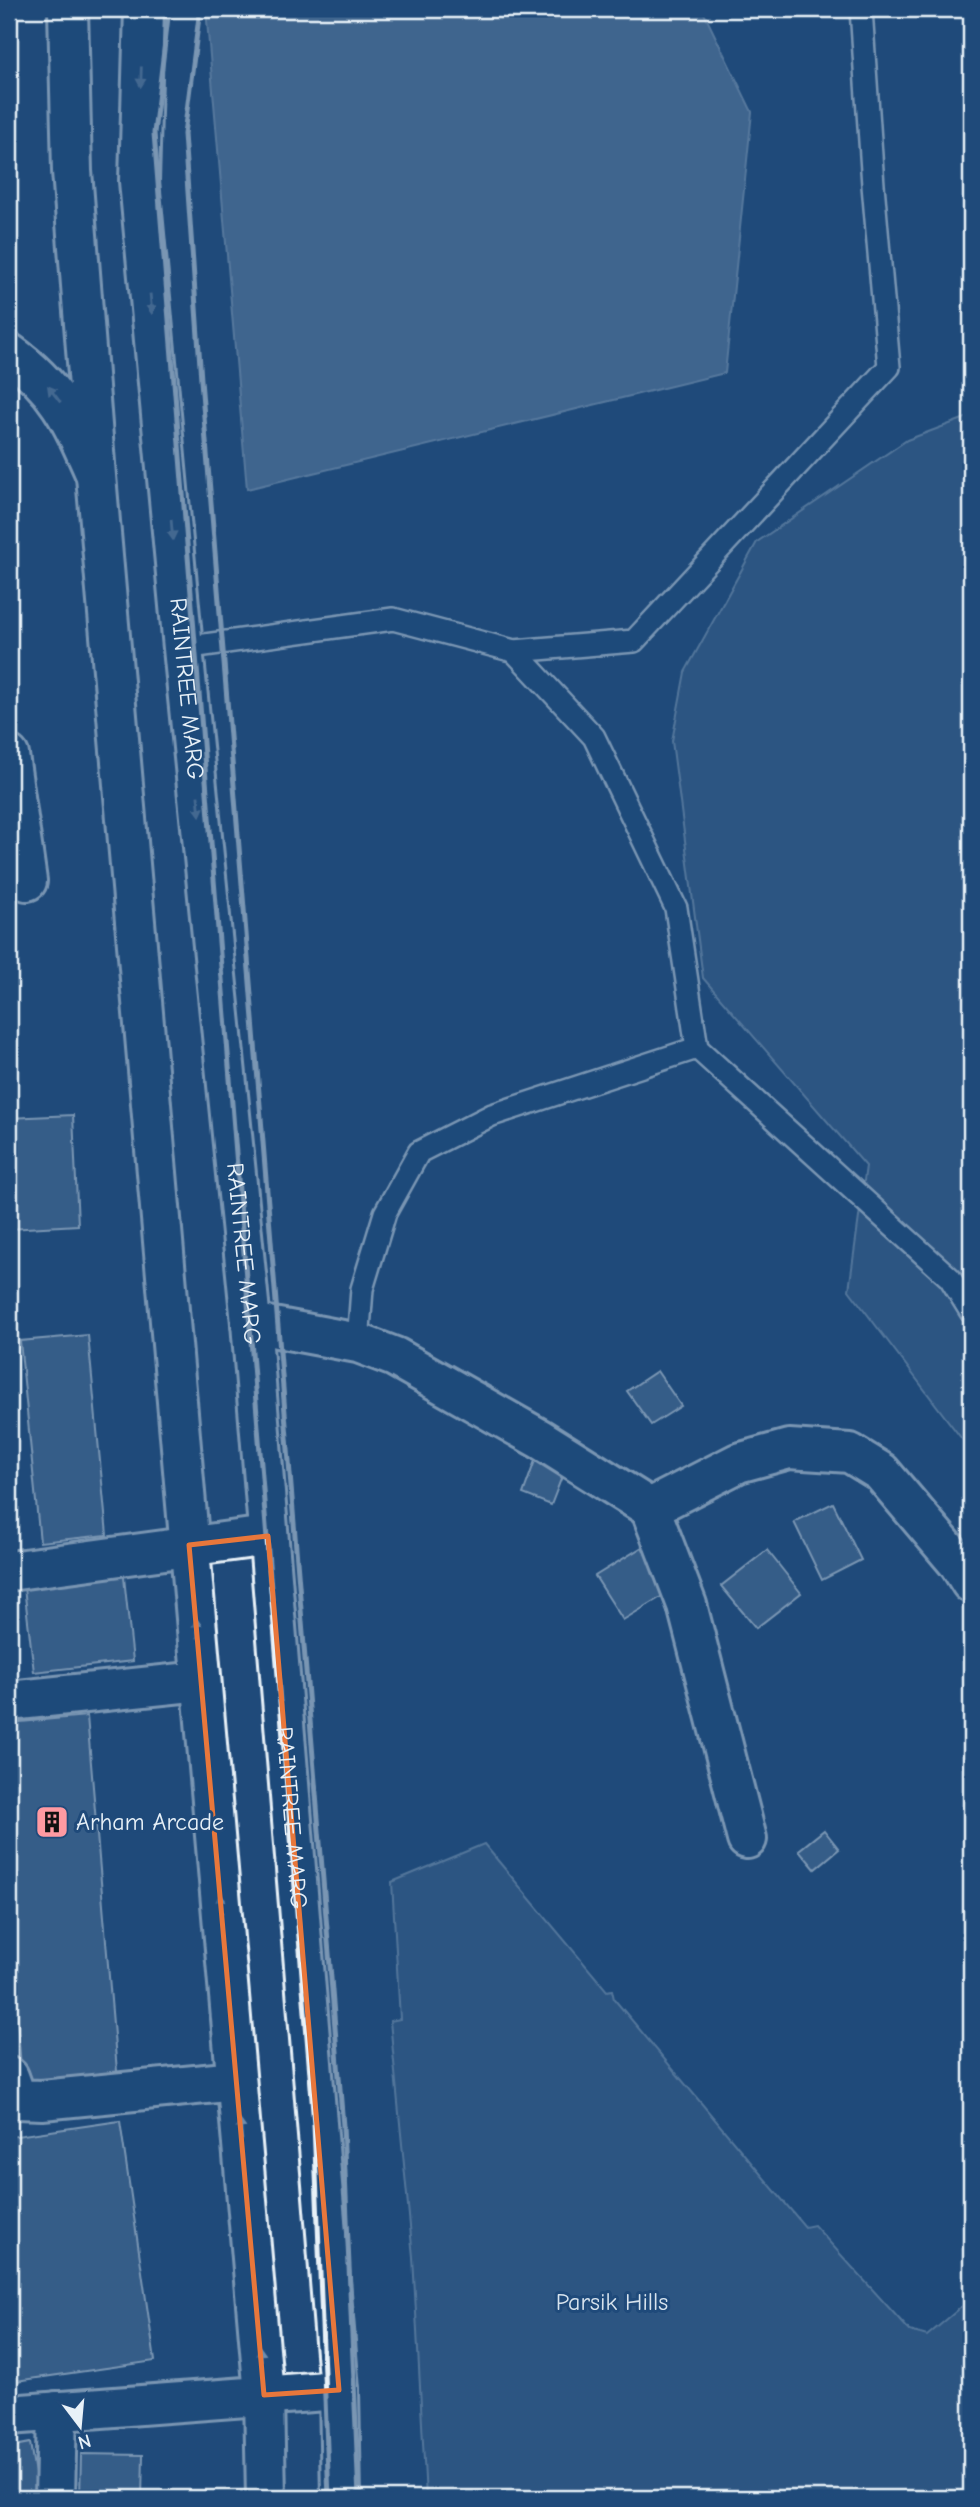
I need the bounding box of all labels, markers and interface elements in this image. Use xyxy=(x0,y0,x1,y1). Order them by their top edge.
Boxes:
one-way arrow xyxy=(135,66,146,88)
one-way arrow xyxy=(145,293,156,315)
one-way arrow xyxy=(46,386,61,404)
one-way arrow xyxy=(166,520,177,542)
street label: RAINTREE MARG xyxy=(164,596,210,781)
one-way arrow xyxy=(193,795,204,817)
street label: RAINTREE MARG xyxy=(221,1161,267,1346)
one-way arrow xyxy=(191,1617,202,1639)
street label: RAINTREE MARG xyxy=(270,1725,313,1910)
building icon: Arham Arcade xyxy=(33,1803,71,1841)
place label: Arham Arcade xyxy=(76,1808,224,1836)
one-way arrow xyxy=(215,1892,226,1914)
one-way arrow xyxy=(235,2119,246,2141)
park label: Parsik Hills xyxy=(556,2288,668,2316)
one-way arrow xyxy=(255,2345,266,2367)
north arrow xyxy=(46,2392,116,2462)
text: N xyxy=(75,2429,93,2454)

